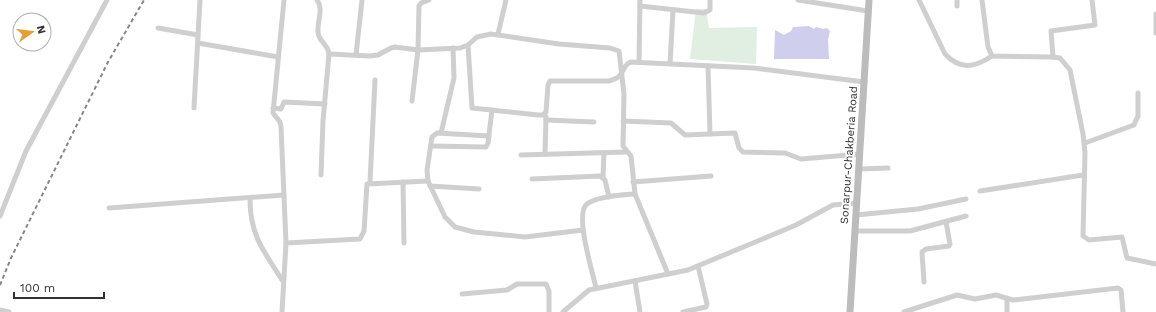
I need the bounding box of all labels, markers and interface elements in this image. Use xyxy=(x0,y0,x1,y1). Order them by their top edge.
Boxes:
north arrow xyxy=(12,12,52,52)
text: N xyxy=(34,24,49,35)
street label: Sonarpur-Chakberia Road xyxy=(838,86,860,224)
scale bar xyxy=(14,274,104,300)
text: 100 m xyxy=(20,281,55,295)

